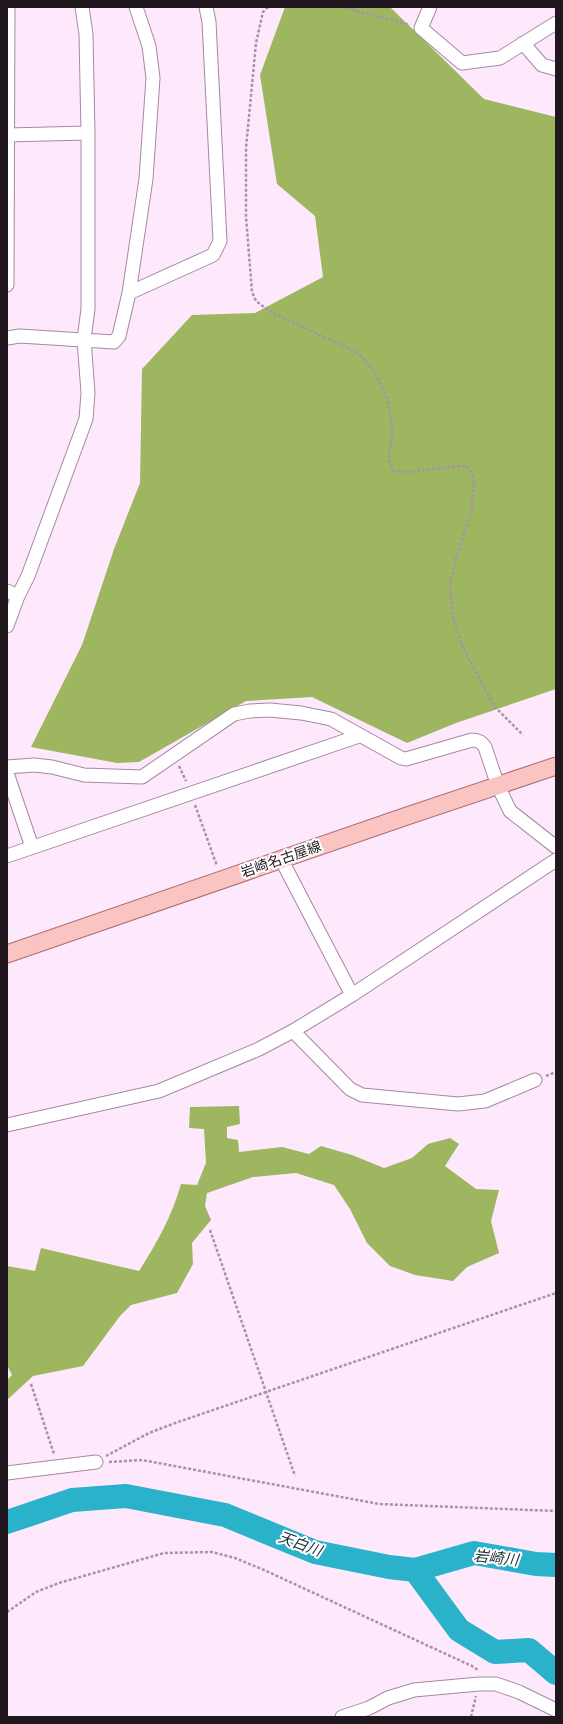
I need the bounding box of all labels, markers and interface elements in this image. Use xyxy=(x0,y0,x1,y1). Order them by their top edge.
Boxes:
street label: 岩崎名古屋線 xyxy=(238,837,323,880)
water label: 天白川 xyxy=(276,1527,326,1560)
water label: 岩崎川 xyxy=(473,1546,521,1569)

